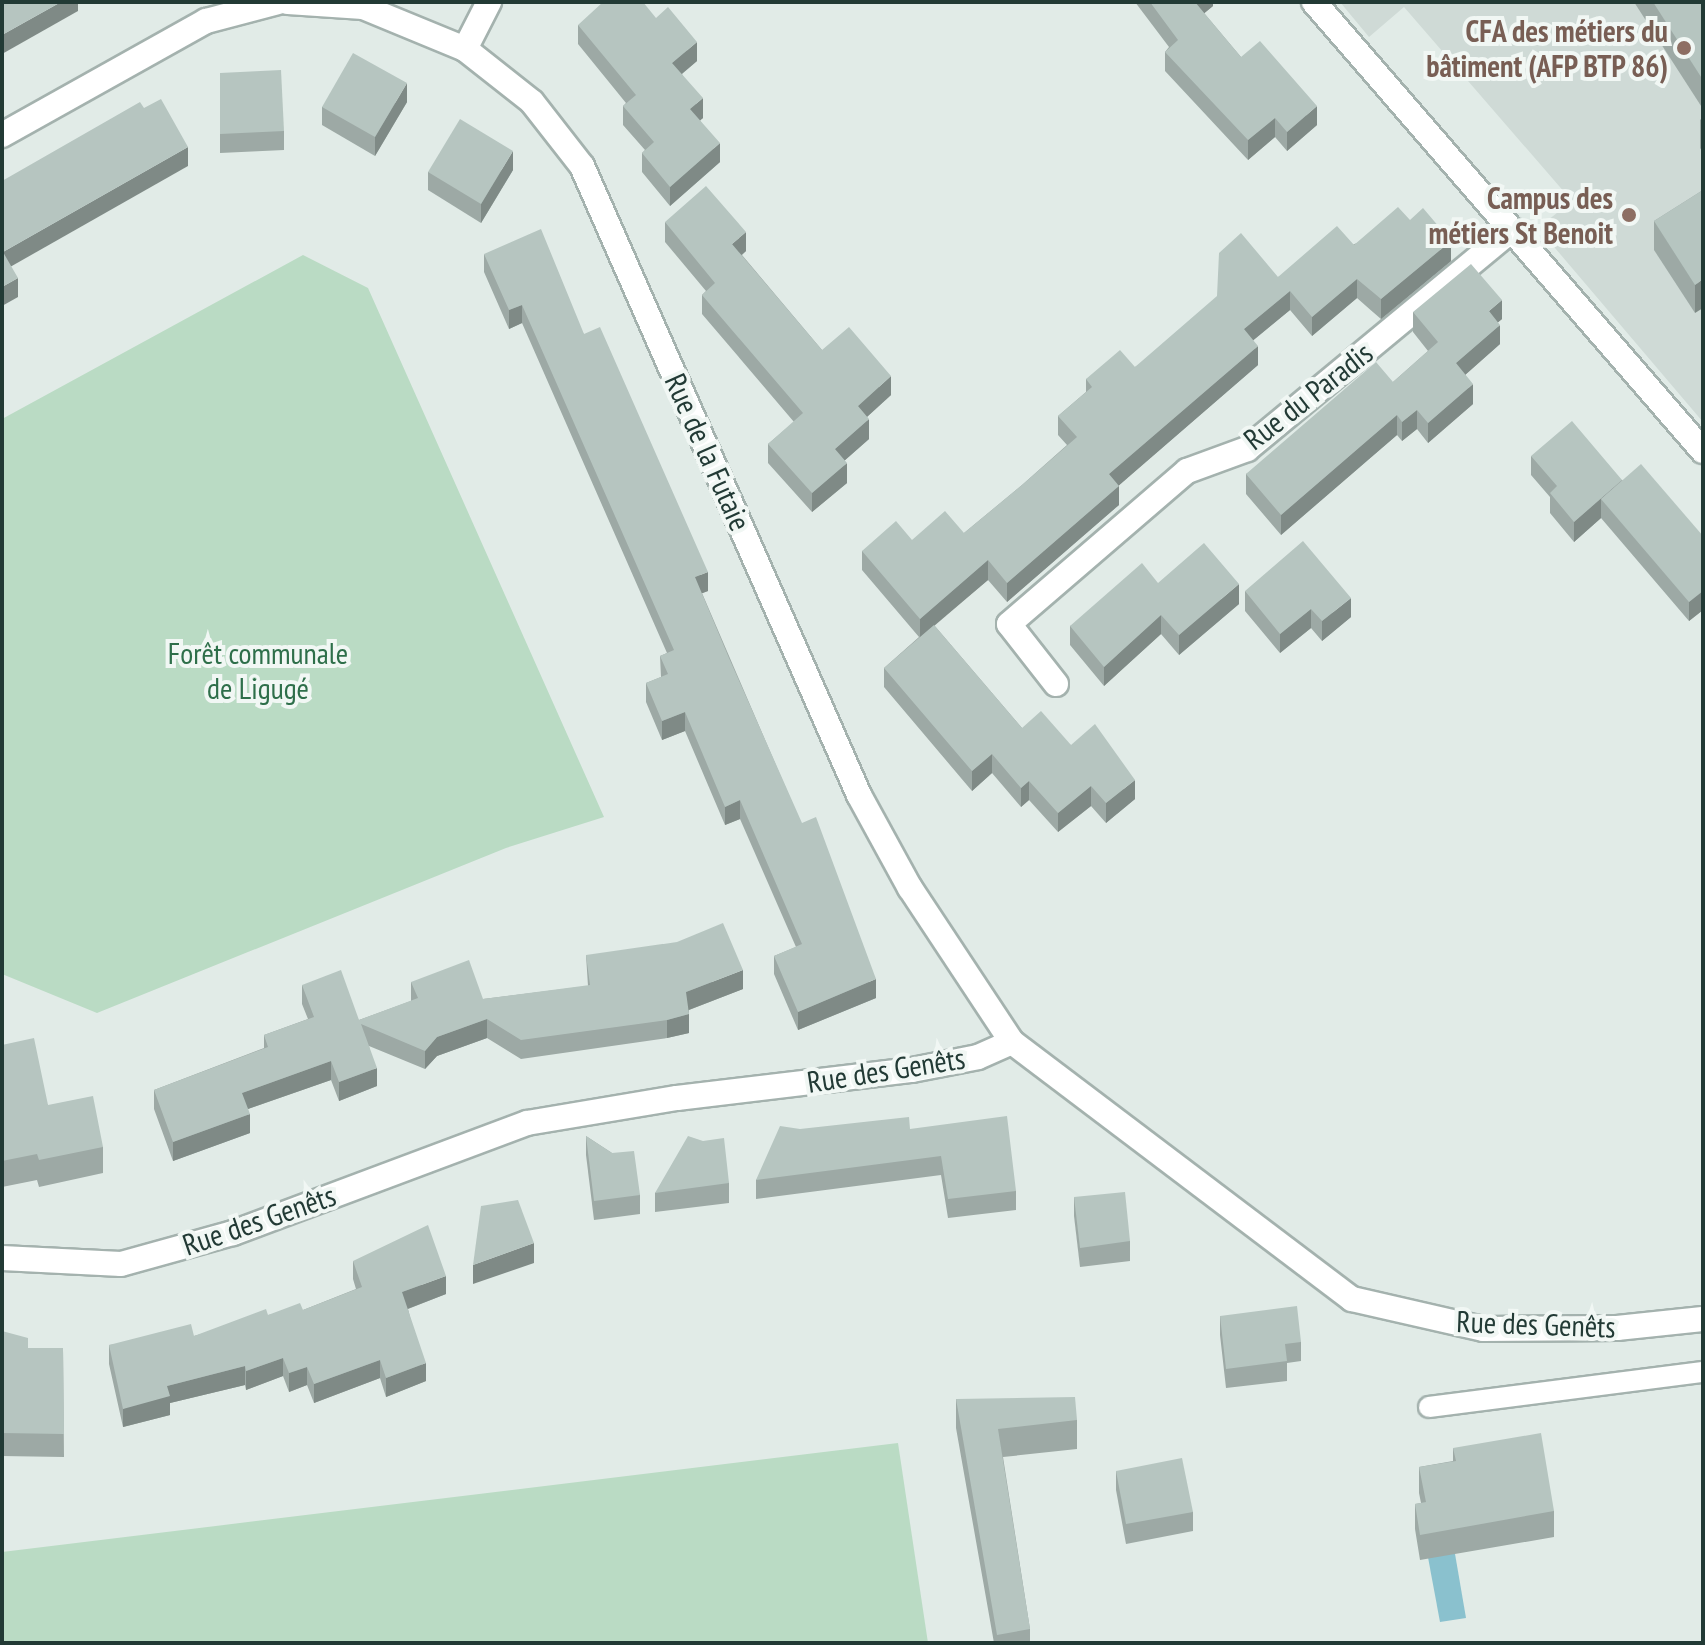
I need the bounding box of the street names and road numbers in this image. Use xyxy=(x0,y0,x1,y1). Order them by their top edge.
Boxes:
street label: Rue du Paradis xyxy=(1237,335,1379,457)
street label: Rue de la Futaie xyxy=(657,368,759,536)
street label: Rue des Genêts xyxy=(805,1040,967,1100)
street label: Rue des Genêts xyxy=(178,1177,340,1263)
street label: Rue des Genêts xyxy=(1456,1303,1616,1345)

